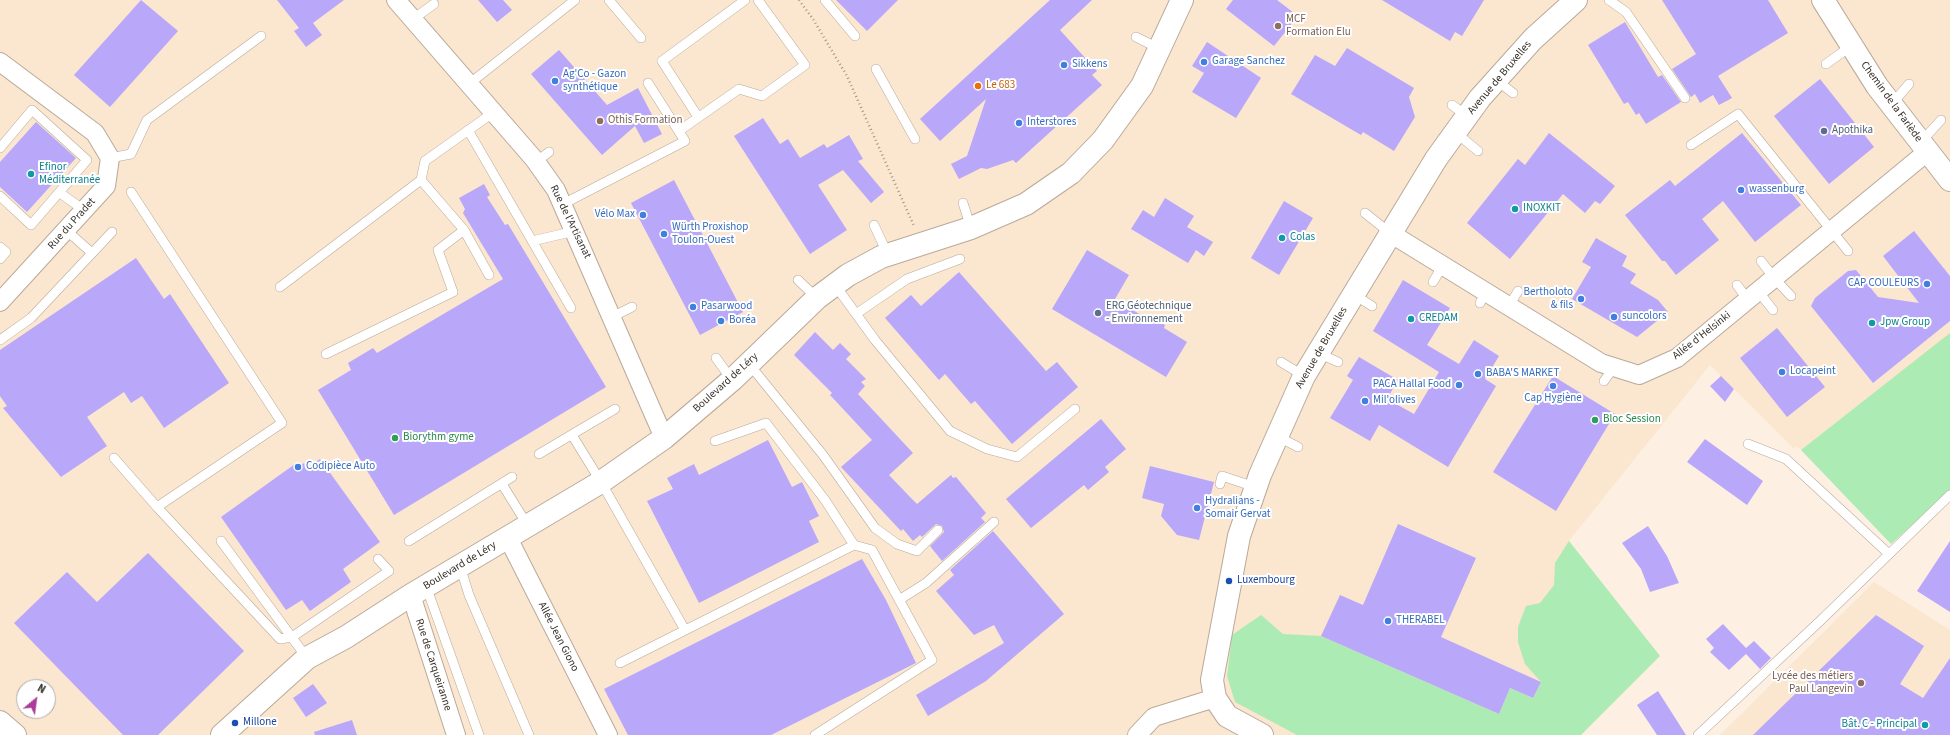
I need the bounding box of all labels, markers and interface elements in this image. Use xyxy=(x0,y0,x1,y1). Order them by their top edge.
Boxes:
place label: MCF Formation Elu xyxy=(1286,13,1351,39)
marker: MCF Formation Elu xyxy=(1273,21,1283,31)
street label: Avenue de Bruxelles xyxy=(1465,39,1535,117)
place label: Garage Sanchez xyxy=(1212,55,1285,69)
marker: Garage Sanchez xyxy=(1199,57,1209,67)
place label: Sikkens xyxy=(1072,58,1107,72)
street label: Chemin de la Farlède xyxy=(1857,59,1925,145)
marker: Sikkens xyxy=(1059,60,1069,70)
place label: Ag'Co - Gazon synthétique xyxy=(563,68,626,94)
marker: Ag'Co - Gazon synthétique xyxy=(550,76,560,86)
place label: Le 683 xyxy=(986,79,1015,93)
marker: Le 683 xyxy=(973,81,983,91)
place label: Othis Formation xyxy=(608,114,682,128)
marker: Othis Formation xyxy=(595,116,605,126)
place label: Interstores xyxy=(1027,116,1076,130)
marker: Interstores xyxy=(1014,118,1024,128)
place label: Apothika xyxy=(1832,124,1873,138)
marker: Apothika xyxy=(1819,126,1829,136)
place label: Efinor Méditerranée xyxy=(39,161,100,187)
marker: Efinor Méditerranée xyxy=(26,169,36,179)
street label: Rue de l'Artisanat xyxy=(547,183,593,261)
place label: wassenburg xyxy=(1749,183,1804,197)
marker: wassenburg xyxy=(1736,185,1746,195)
street label: Rue du Pradet xyxy=(45,196,99,252)
place label: INOXKIT xyxy=(1523,202,1561,216)
marker: INOXKIT xyxy=(1510,204,1520,214)
place label: Vélo Max xyxy=(595,208,635,222)
marker: Vélo Max xyxy=(638,210,648,220)
place label: Würth Proxishop Toulon-Ouest xyxy=(672,221,748,247)
marker: Würth Proxishop Toulon-Ouest xyxy=(659,229,669,239)
place label: Colas xyxy=(1290,231,1315,245)
marker: Colas xyxy=(1277,233,1287,243)
place label: CAP COULEURS xyxy=(1848,277,1919,291)
marker: CAP COULEURS xyxy=(1922,279,1932,289)
place label: Bertholoto & fils xyxy=(1523,286,1573,312)
marker: Bertholoto & fils xyxy=(1576,294,1586,304)
place label: Pasarwood xyxy=(701,300,752,314)
place label: ERG Géotechnique - Environnement xyxy=(1106,300,1191,326)
marker: Pasarwood xyxy=(688,302,698,312)
street label: Avenue de Bruxelles xyxy=(1293,305,1351,391)
marker: ERG Géotechnique - Environnement xyxy=(1093,308,1103,318)
street label: Allée d'Helsinki xyxy=(1670,309,1734,363)
place label: suncolors xyxy=(1622,310,1667,324)
place label: CREDAM xyxy=(1419,312,1458,326)
marker: suncolors xyxy=(1609,312,1619,322)
place label: Boréa xyxy=(729,314,756,328)
marker: CREDAM xyxy=(1406,314,1416,324)
marker: Boréa xyxy=(716,316,726,326)
place label: Jpw Group xyxy=(1880,316,1930,330)
marker: Jpw Group xyxy=(1867,318,1877,328)
street label: Boulevard de Léry xyxy=(691,350,761,416)
place label: Locapeint xyxy=(1790,365,1836,379)
place label: BABA'S MARKET xyxy=(1486,367,1559,381)
marker: Locapeint xyxy=(1777,367,1787,377)
marker: BABA'S MARKET xyxy=(1473,369,1483,379)
place label: PACA Hallal Food xyxy=(1373,378,1451,392)
marker: PACA Hallal Food xyxy=(1454,380,1464,390)
marker: Cap Hygiène xyxy=(1548,381,1558,391)
place label: Cap Hygiène xyxy=(1524,392,1582,406)
place label: Mil'olives xyxy=(1373,394,1416,408)
marker: Mil'olives xyxy=(1360,396,1370,406)
place label: Bloc Session xyxy=(1603,413,1661,427)
marker: Bloc Session xyxy=(1590,415,1600,425)
place label: Biorythm gyme xyxy=(403,431,474,445)
marker: Biorythm gyme xyxy=(390,433,400,443)
place label: Codipièce Auto xyxy=(306,460,375,474)
marker: Codipièce Auto xyxy=(293,462,303,472)
place label: Hydralians - Somair Gervat xyxy=(1205,495,1271,521)
marker: Hydralians - Somair Gervat xyxy=(1192,503,1202,513)
street label: Boulevard de Léry xyxy=(421,539,499,593)
place label: Luxembourg xyxy=(1237,574,1295,588)
marker: Luxembourg xyxy=(1224,576,1234,586)
street label: Allée Jean Giono xyxy=(535,600,581,674)
place label: THERABEL xyxy=(1396,614,1445,628)
marker: THERABEL xyxy=(1383,616,1393,626)
street label: Rue de Carqueiranne xyxy=(412,617,454,713)
place label: Lycée des métiers Paul Langevin xyxy=(1772,670,1853,696)
marker: Lycée des métiers Paul Langevin xyxy=(1856,678,1866,688)
north arrow xyxy=(16,679,56,719)
text: N xyxy=(35,681,48,697)
place label: Millone xyxy=(243,716,277,730)
marker: Millone xyxy=(230,718,240,728)
place label: Bât. C - Principal xyxy=(1842,718,1917,732)
marker: Bât. C - Principal xyxy=(1920,720,1930,730)

